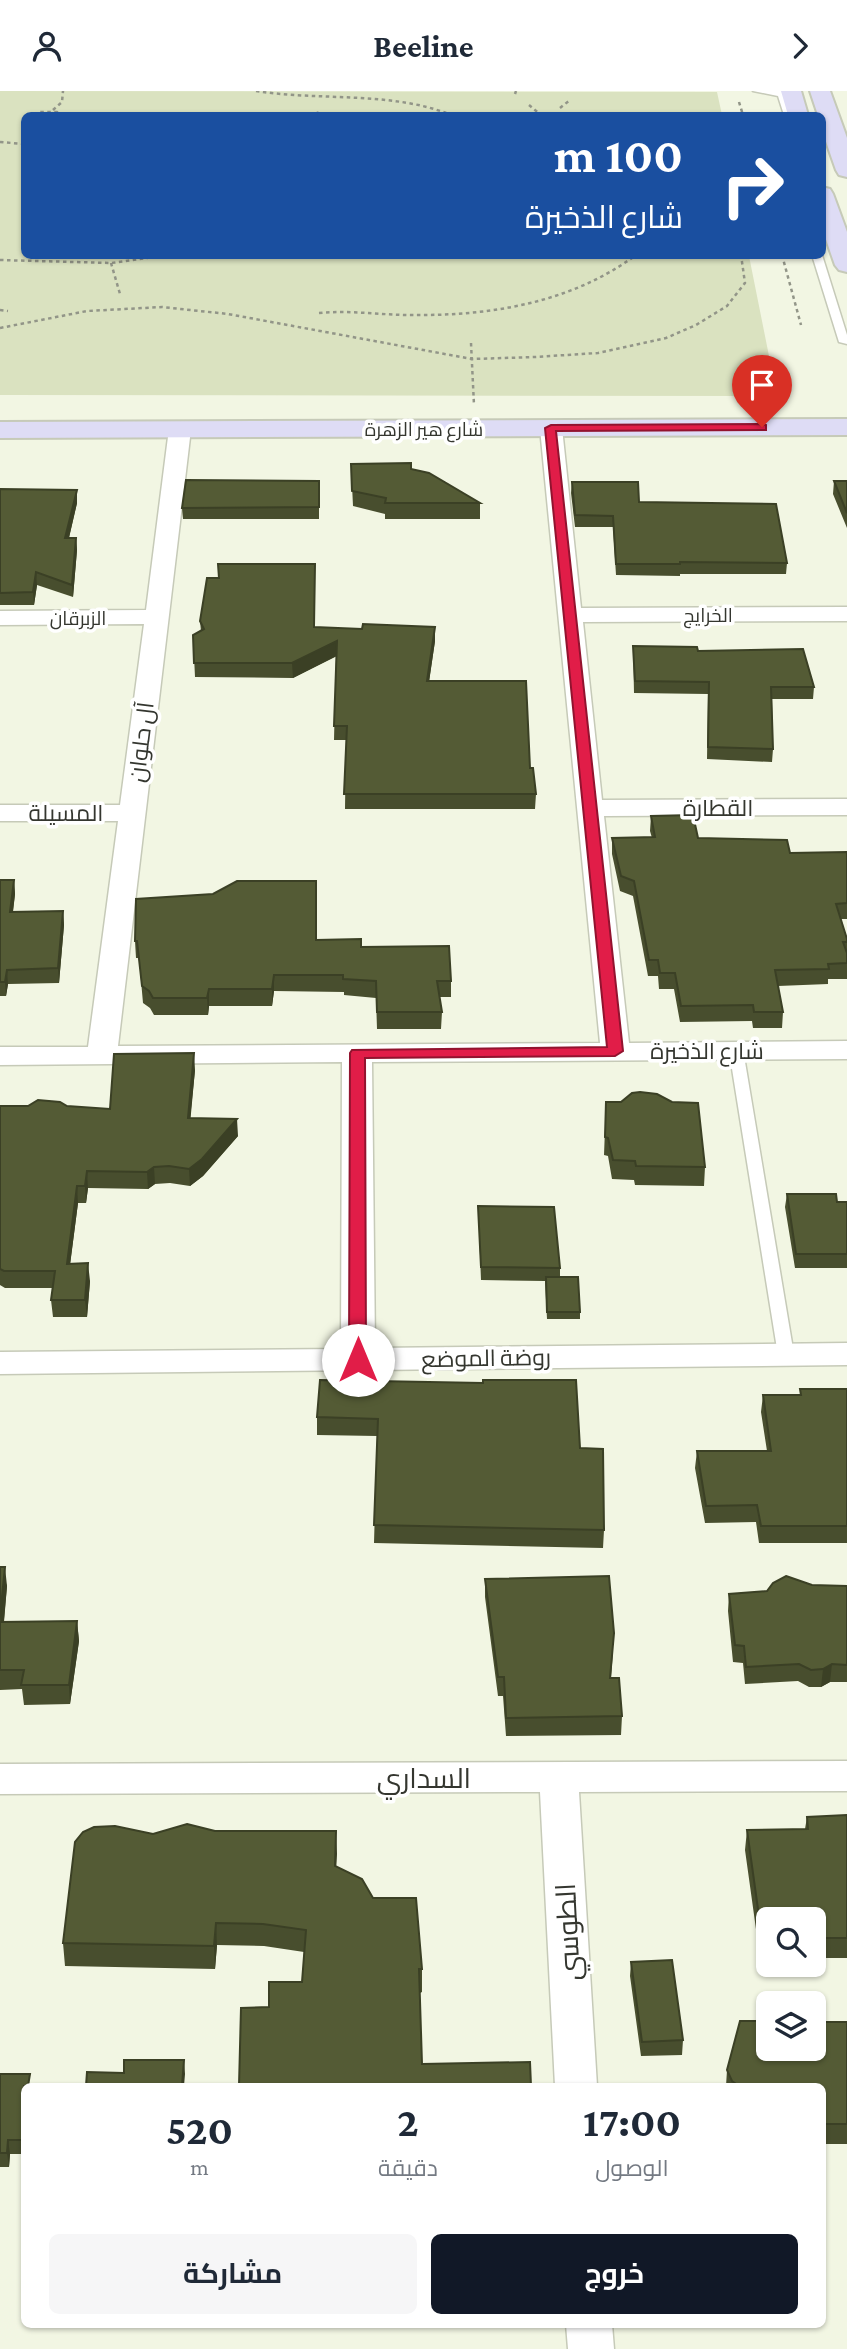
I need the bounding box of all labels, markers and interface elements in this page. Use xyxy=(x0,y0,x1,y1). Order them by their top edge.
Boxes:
icon: person xyxy=(28,27,66,65)
icon: forward xyxy=(781,27,819,65)
text: Beeline xyxy=(373,28,474,64)
text: 100 m xyxy=(554,128,683,183)
icon: right xyxy=(707,140,798,231)
text: شارع الذخيرة xyxy=(525,199,683,235)
pin xyxy=(732,355,792,427)
icon: arrive xyxy=(743,366,781,404)
street label: شارع هير الزهرة xyxy=(365,419,483,443)
street label: الخرايج xyxy=(683,605,733,629)
street label: الزبرقان xyxy=(50,608,106,630)
street label: آل حلوان xyxy=(123,700,160,784)
street label: القطارة xyxy=(683,795,753,821)
street label: المسيلة xyxy=(29,800,103,826)
street label: شارع الذخيرة xyxy=(650,1038,764,1067)
position arrow xyxy=(321,1323,395,1397)
street label: روضة الموضع xyxy=(421,1344,551,1375)
street label: السداري xyxy=(377,1763,471,1800)
street label: الطوسي xyxy=(550,1882,591,1982)
map controls xyxy=(756,1907,826,2061)
button: search xyxy=(756,1907,826,1977)
button: layers xyxy=(756,1991,826,2061)
text: 2 xyxy=(397,2098,419,2145)
text: 17:00 xyxy=(583,2098,681,2145)
text: 520 xyxy=(166,2106,233,2153)
text: m xyxy=(190,2154,209,2180)
text: دقيقة xyxy=(378,2155,438,2181)
text: الوصول xyxy=(595,2155,669,2181)
button: مشاركة xyxy=(49,2234,417,2314)
button: خروج xyxy=(431,2234,798,2314)

